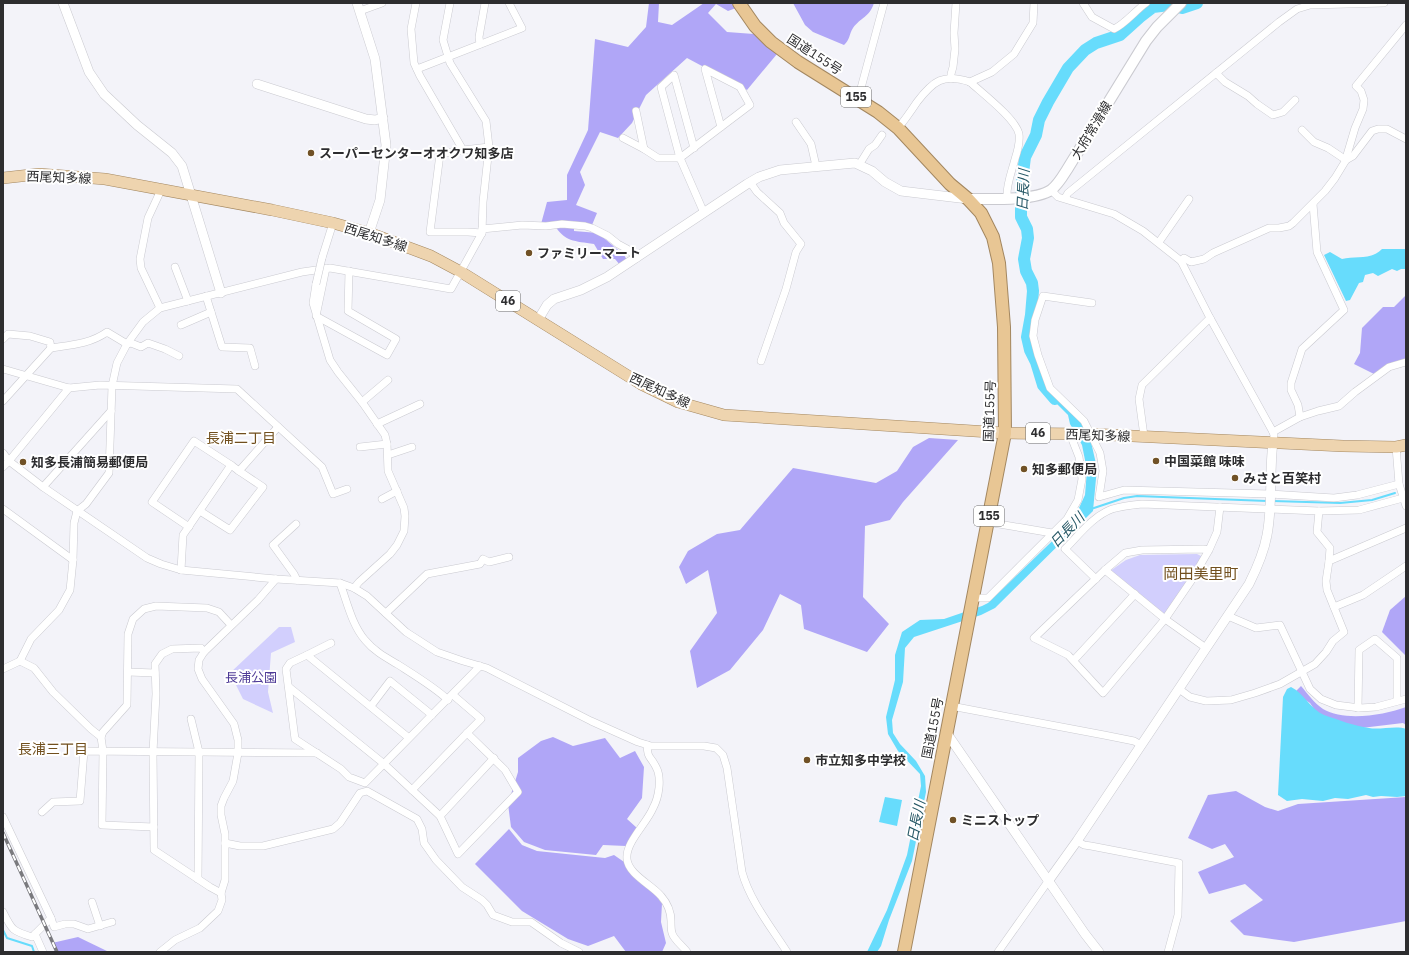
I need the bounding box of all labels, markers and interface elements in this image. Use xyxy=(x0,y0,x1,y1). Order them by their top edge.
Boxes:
street label: 国道155号 xyxy=(784,30,846,79)
road number: 155 xyxy=(841,87,871,107)
street label: 大府常滑線 xyxy=(1067,98,1115,162)
place label: スーパーセンターオオクワ知多店 xyxy=(319,145,514,162)
marker: スーパーセンターオオクワ知多店 xyxy=(306,148,316,158)
water label: 日長川 xyxy=(1013,167,1033,211)
street label: 西尾知多線 xyxy=(26,168,92,187)
street label: 西尾知多線 xyxy=(342,219,409,256)
place label: ファミリーマート xyxy=(537,245,641,262)
marker: ファミリーマート xyxy=(524,248,534,258)
road number: 46 xyxy=(496,291,520,311)
street label: 西尾知多線 xyxy=(627,369,693,412)
street label: 国道155号 xyxy=(980,380,999,442)
road number: 46 xyxy=(1026,423,1050,443)
street label: 西尾知多線 xyxy=(1065,426,1131,445)
district label: 長浦二丁目 xyxy=(206,429,276,447)
place label: 中国菜館 味味 xyxy=(1164,453,1245,470)
place label: 知多長浦簡易郵便局 xyxy=(31,454,148,471)
marker: 中国菜館 味味 xyxy=(1151,456,1161,466)
marker: 知多長浦簡易郵便局 xyxy=(18,457,28,467)
place label: 知多郵便局 xyxy=(1032,461,1097,478)
marker: 知多郵便局 xyxy=(1019,464,1029,474)
place label: みさと百笑村 xyxy=(1243,470,1321,487)
marker: みさと百笑村 xyxy=(1230,473,1240,483)
road number: 155 xyxy=(974,506,1004,526)
water label: 日長川 xyxy=(1046,507,1089,551)
district label: 岡田美里町 xyxy=(1163,564,1239,583)
park label: 長浦公園 xyxy=(225,669,277,686)
street label: 国道155号 xyxy=(918,696,947,760)
district label: 長浦三丁目 xyxy=(18,740,88,758)
place label: 市立知多中学校 xyxy=(815,752,906,769)
marker: 市立知多中学校 xyxy=(802,755,812,765)
water label: 日長川 xyxy=(903,797,929,843)
place label: ミニストップ xyxy=(961,812,1039,829)
marker: ミニストップ xyxy=(948,815,958,825)

